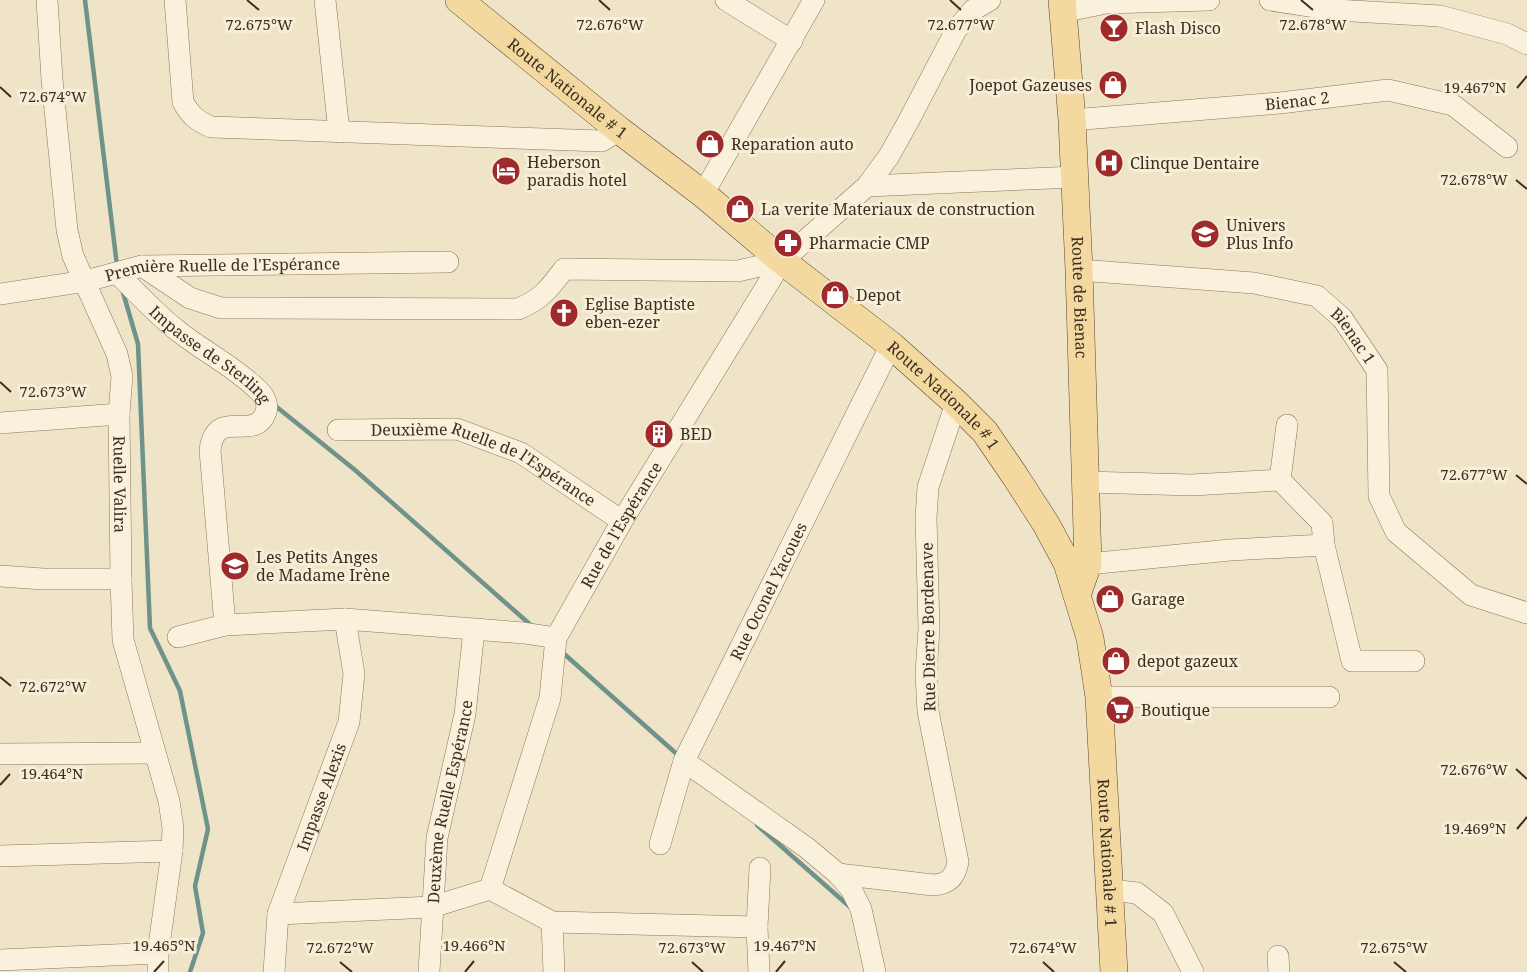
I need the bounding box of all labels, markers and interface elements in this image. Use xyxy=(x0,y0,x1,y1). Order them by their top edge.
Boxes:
bar icon: Flash Disco xyxy=(1098,12,1130,44)
text: 72.675°W xyxy=(225,14,293,34)
text: 72.676°W xyxy=(576,14,644,34)
text: 72.677°W xyxy=(927,14,995,34)
text: 72.678°W xyxy=(1279,14,1347,34)
place label: Flash Disco xyxy=(1135,17,1221,39)
street label: Route Nationale # 1 xyxy=(503,33,632,144)
shop icon: Joepot Gazeuses xyxy=(1097,69,1129,101)
place label: Joepot Gazeuses xyxy=(968,74,1092,96)
text: 19.467°N xyxy=(1443,77,1507,97)
text: 72.674°W xyxy=(19,86,87,106)
street label: Bienac 2 xyxy=(1264,86,1331,115)
shop icon: Reparation auto xyxy=(694,128,726,160)
place label: Reparation auto xyxy=(731,133,854,155)
hospital icon: Clinque Dentaire xyxy=(1093,147,1125,179)
place label: Heberson paradis hotel xyxy=(527,151,627,191)
place label: Clinque Dentaire xyxy=(1130,152,1259,174)
hotel icon: Heberson paradis hotel xyxy=(490,155,522,187)
text: 72.678°W xyxy=(1440,169,1508,189)
shop icon: La verite Materiaux de construction xyxy=(724,193,756,225)
place label: La verite Materiaux de construction xyxy=(761,198,1035,220)
place label: Univers Plus Info xyxy=(1226,214,1294,254)
school or university icon: Univers Plus Info xyxy=(1189,218,1221,250)
pharmacy icon: Pharmacie CMP xyxy=(772,227,804,259)
place label: Pharmacie CMP xyxy=(809,232,930,254)
street label: Route de Bienac xyxy=(1066,236,1093,359)
street label: Première Ruelle de l'Espérance xyxy=(102,252,340,286)
shop icon: Depot xyxy=(819,279,851,311)
place label: Depot xyxy=(856,284,901,306)
place label: Eglise Baptiste eben-ezer xyxy=(585,293,695,333)
church icon: Eglise Baptiste eben-ezer xyxy=(548,297,580,329)
street label: Impasse de Sterling xyxy=(145,300,277,408)
street label: Bienac 1 xyxy=(1326,302,1381,368)
street label: Route Nationale # 1 xyxy=(883,336,1005,454)
text: 72.673°W xyxy=(19,381,87,401)
street label: Deuxième Ruelle de l'Espérance xyxy=(371,417,600,511)
building icon: BED xyxy=(643,418,675,450)
place label: BED xyxy=(680,423,712,445)
street label: Ruelle Valira xyxy=(108,436,131,533)
street label: Rue de l'Espérance xyxy=(575,457,667,592)
text: 72.677°W xyxy=(1440,464,1508,484)
street label: Rue Oconel Yacoues xyxy=(725,519,812,664)
street label: Rue Dierre Bordenave xyxy=(916,542,940,712)
place label: Les Petits Anges de Madame Irène xyxy=(256,546,390,586)
school or university icon: Les Petits Anges de Madame Irène xyxy=(219,550,251,582)
shop icon: Garage xyxy=(1094,583,1126,615)
place label: Garage xyxy=(1131,588,1185,610)
shop icon: depot gazeux xyxy=(1100,645,1132,677)
place label: depot gazeux xyxy=(1137,650,1239,672)
text: 72.672°W xyxy=(19,676,87,696)
supermarket icon: Boutique xyxy=(1104,694,1136,726)
street label: Deuxème Ruelle Espérance xyxy=(422,699,477,904)
place label: Boutique xyxy=(1141,699,1210,721)
street label: Impasse Alexis xyxy=(291,740,351,854)
text: 72.676°W xyxy=(1440,759,1508,779)
text: 19.464°N xyxy=(20,763,84,783)
street label: Route Nationale # 1 xyxy=(1092,778,1123,928)
text: 19.469°N xyxy=(1443,818,1507,838)
text: 19.465°N xyxy=(132,935,196,955)
text: 19.466°N xyxy=(442,935,506,955)
text: 19.467°N xyxy=(753,935,817,955)
text: 72.672°W xyxy=(306,937,374,957)
text: 72.673°W xyxy=(658,937,726,957)
text: 72.674°W xyxy=(1009,937,1077,957)
text: 72.675°W xyxy=(1360,937,1428,957)

